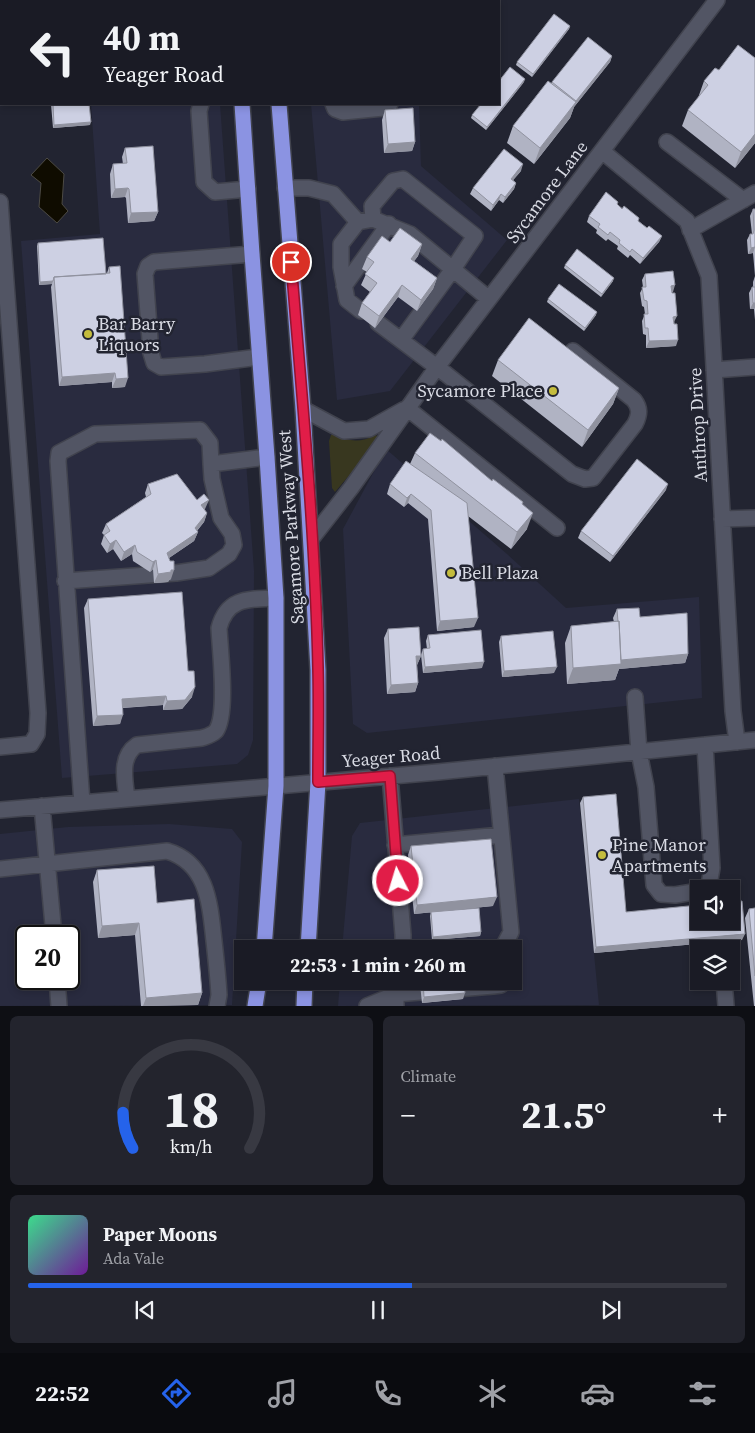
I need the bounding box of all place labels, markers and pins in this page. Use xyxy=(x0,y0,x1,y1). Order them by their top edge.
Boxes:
pin xyxy=(270,241,312,283)
place label: Bar Barry Liquors xyxy=(98,311,176,357)
marker: Bar Barry Liquors xyxy=(82,328,94,340)
place label: Sycamore Place xyxy=(418,378,543,403)
marker: Sycamore Place xyxy=(547,385,559,397)
place label: Bell Plaza xyxy=(461,560,539,585)
marker: Bell Plaza xyxy=(445,567,457,579)
place label: Pine Manor Apartments xyxy=(612,832,707,878)
marker: Pine Manor Apartments xyxy=(596,849,608,861)

